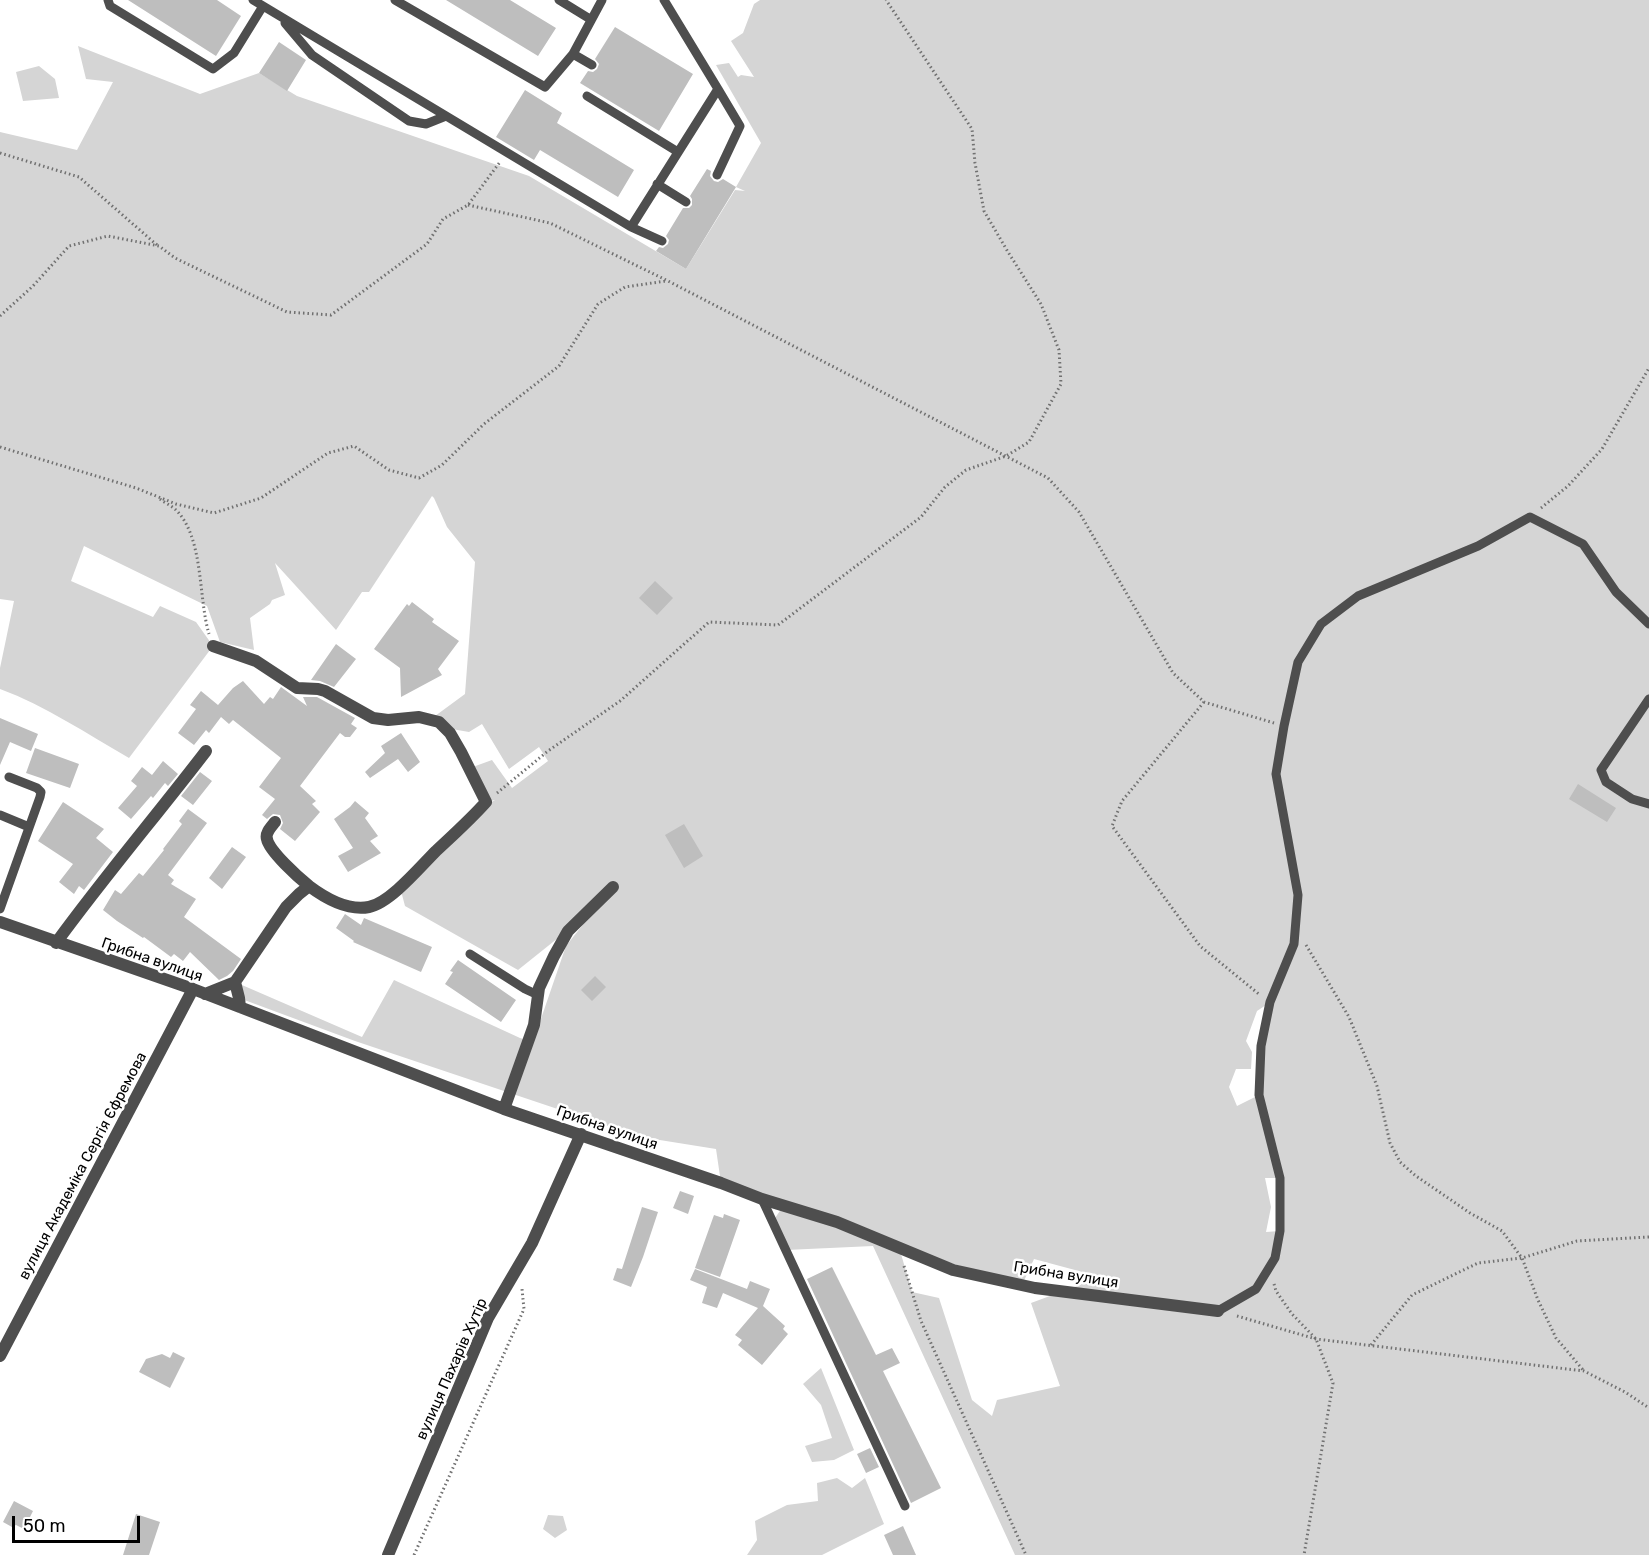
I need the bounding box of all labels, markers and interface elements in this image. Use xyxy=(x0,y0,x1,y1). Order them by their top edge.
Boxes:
street label: Грибна вулиця xyxy=(99,934,205,986)
street label: вулиця Академіка Сергія Єфремова xyxy=(15,1049,151,1283)
street label: Грибна вулиця xyxy=(554,1102,660,1154)
street label: Грибна вулиця xyxy=(1012,1258,1120,1292)
street label: вулиця Пахарів Хутір xyxy=(413,1295,491,1443)
scale bar xyxy=(15,1504,142,1542)
text: 50 m xyxy=(23,1515,66,1537)

